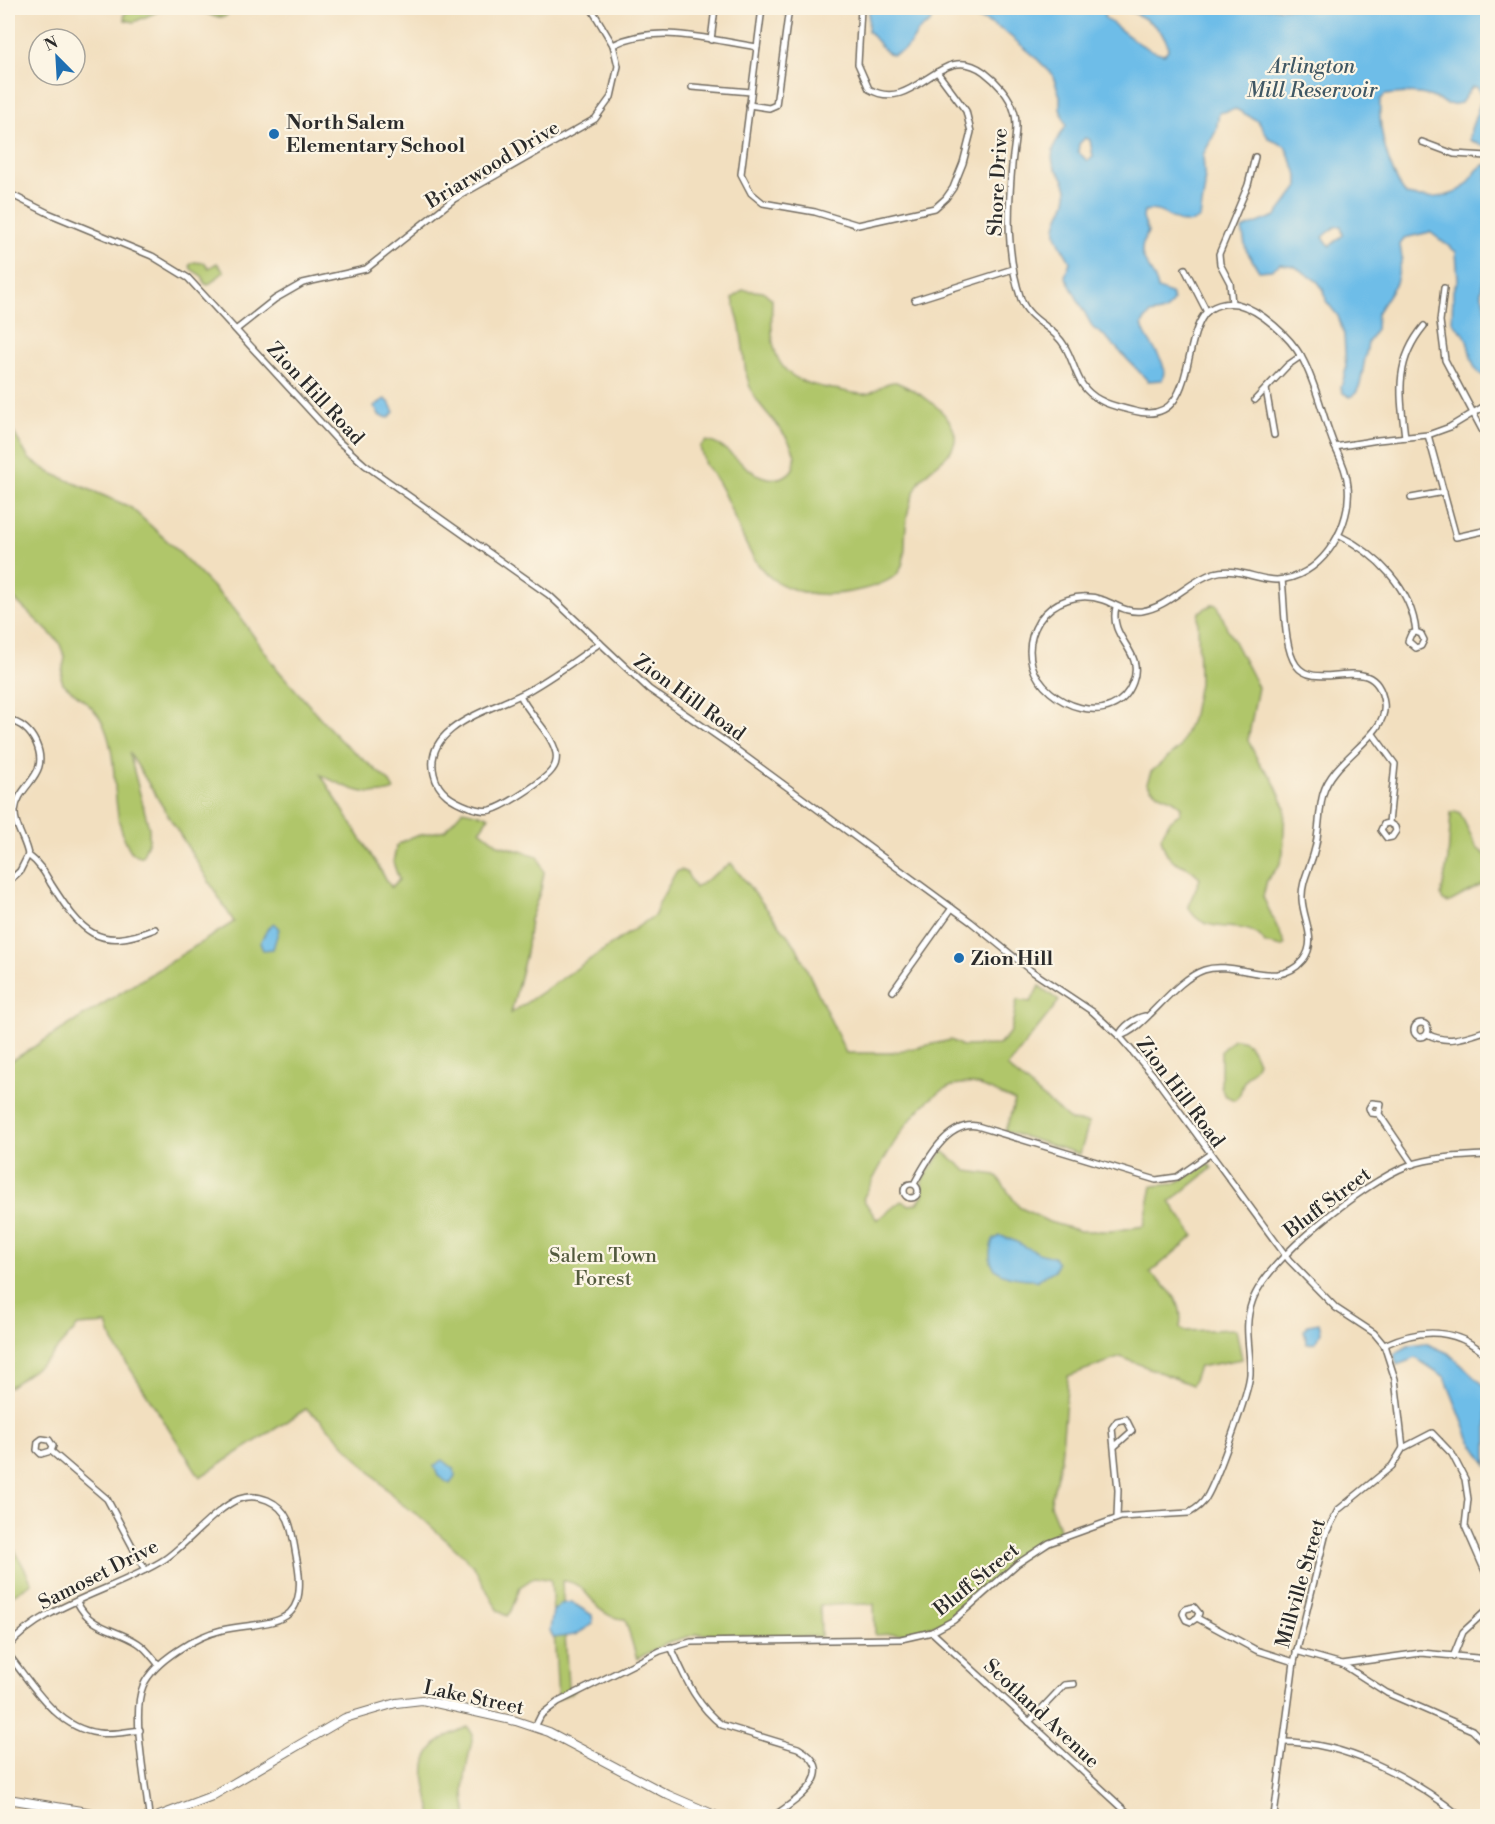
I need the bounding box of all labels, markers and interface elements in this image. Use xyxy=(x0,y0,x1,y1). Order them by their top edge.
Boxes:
north arrow xyxy=(27,27,87,87)
text: N xyxy=(41,32,61,56)
water label: Arlington Mill Reservoir xyxy=(1247,54,1379,104)
place label: North Salem Elementary School xyxy=(286,111,465,159)
street label: Briarwood Drive xyxy=(420,116,564,216)
marker: North Salem Elementary School xyxy=(267,127,281,141)
street label: Shore Drive xyxy=(983,127,1014,237)
street label: Zion Hill Road xyxy=(261,337,369,451)
street label: Zion Hill Road xyxy=(628,649,750,747)
place label: Zion Hill xyxy=(971,947,1054,972)
marker: Zion Hill xyxy=(952,951,966,965)
street label: Zion Hill Road xyxy=(1130,1033,1230,1154)
street label: Bluff Street xyxy=(1279,1162,1376,1245)
park label: Salem Town Forest xyxy=(549,1244,657,1292)
street label: Millville Street xyxy=(1271,1516,1332,1651)
street label: Samoset Drive xyxy=(34,1534,163,1616)
street label: Bluff Street xyxy=(928,1538,1025,1623)
street label: Scotland Avenue xyxy=(978,1654,1104,1774)
street label: Lake Street xyxy=(421,1676,526,1721)

